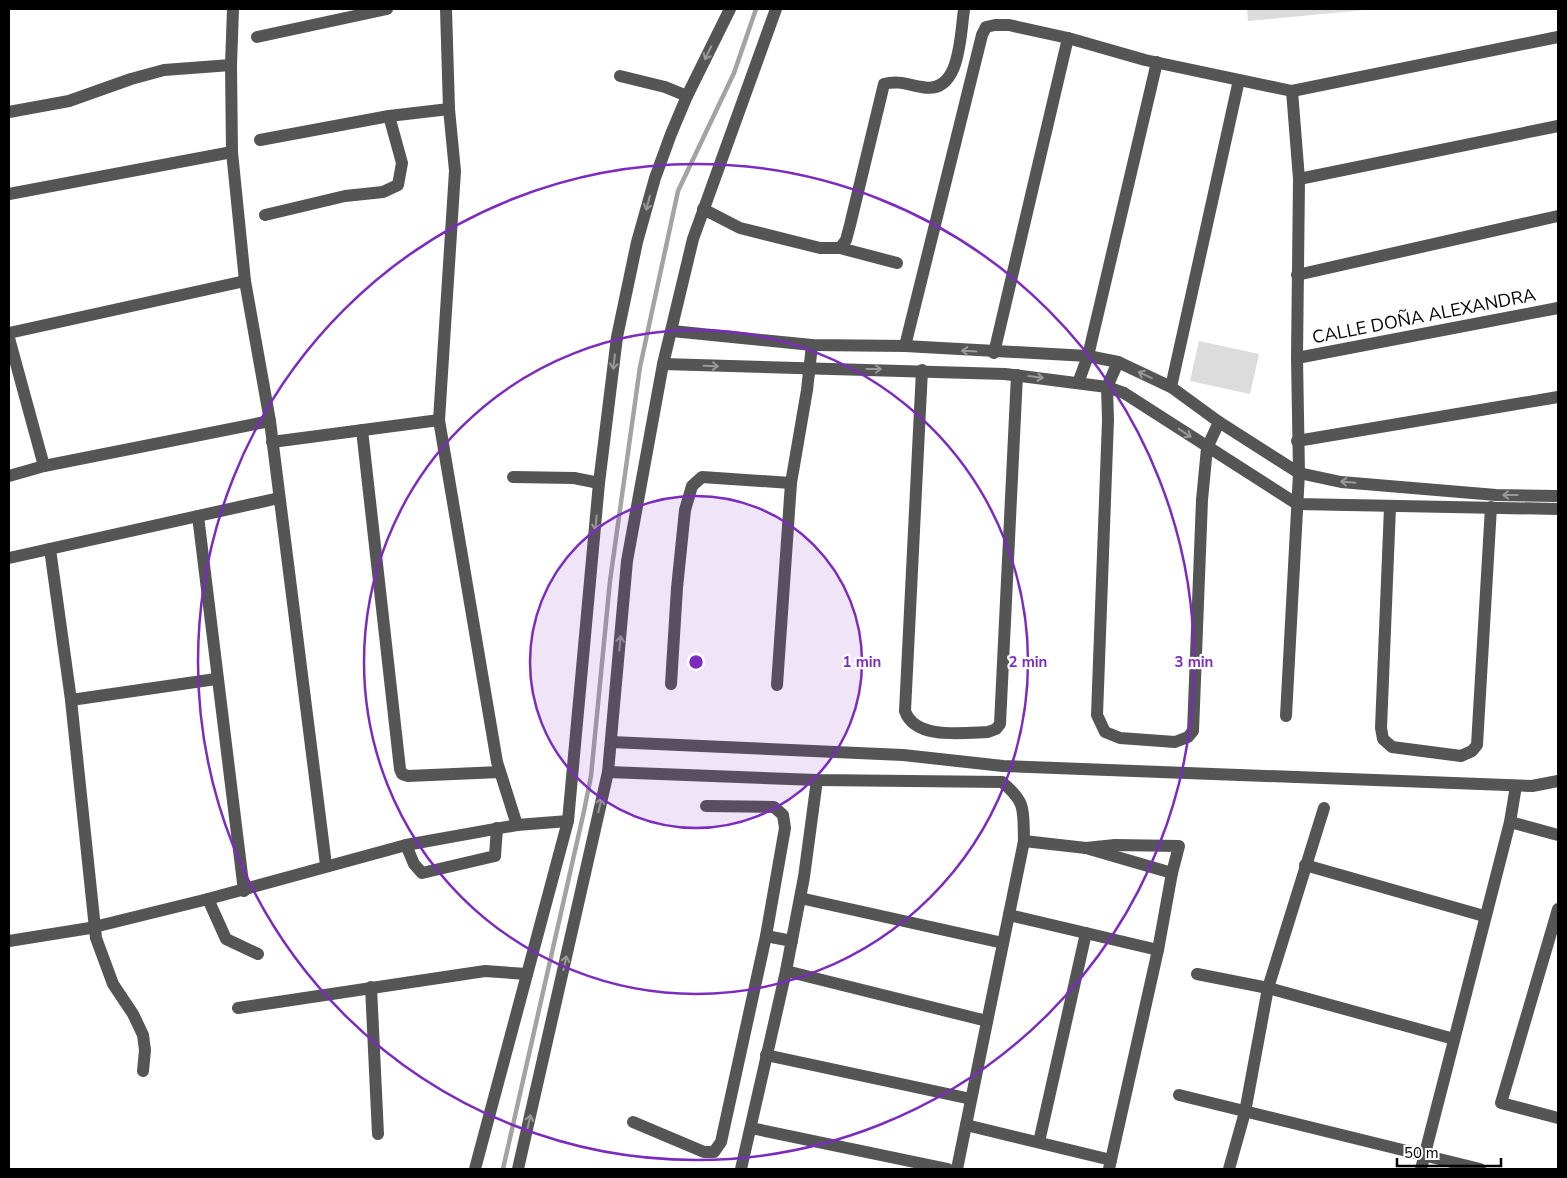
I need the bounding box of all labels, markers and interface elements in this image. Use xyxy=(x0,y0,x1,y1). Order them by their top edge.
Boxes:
one-way arrow xyxy=(703,45,713,60)
one-way arrow xyxy=(642,195,652,211)
street label: CALLE DOÑA ALEXANDRA xyxy=(1310,283,1538,349)
one-way arrow xyxy=(961,347,977,356)
one-way arrow xyxy=(609,354,619,370)
one-way arrow xyxy=(703,361,719,371)
one-way arrow xyxy=(866,364,882,374)
one-way arrow xyxy=(1138,370,1153,379)
one-way arrow xyxy=(1028,372,1044,382)
one-way arrow xyxy=(1178,428,1192,438)
one-way arrow xyxy=(1340,478,1356,487)
one-way arrow xyxy=(1502,490,1518,500)
one-way arrow xyxy=(591,515,601,531)
one-way arrow xyxy=(615,636,625,652)
text: 1 min xyxy=(843,652,881,672)
text: 2 min xyxy=(1009,652,1047,672)
text: 3 min xyxy=(1175,652,1213,672)
centre of rings xyxy=(687,653,705,671)
one-way arrow xyxy=(596,797,605,813)
one-way arrow xyxy=(561,956,570,972)
one-way arrow xyxy=(525,1114,534,1130)
scale bar xyxy=(1397,1136,1501,1168)
text: 50 m xyxy=(1404,1143,1439,1163)

